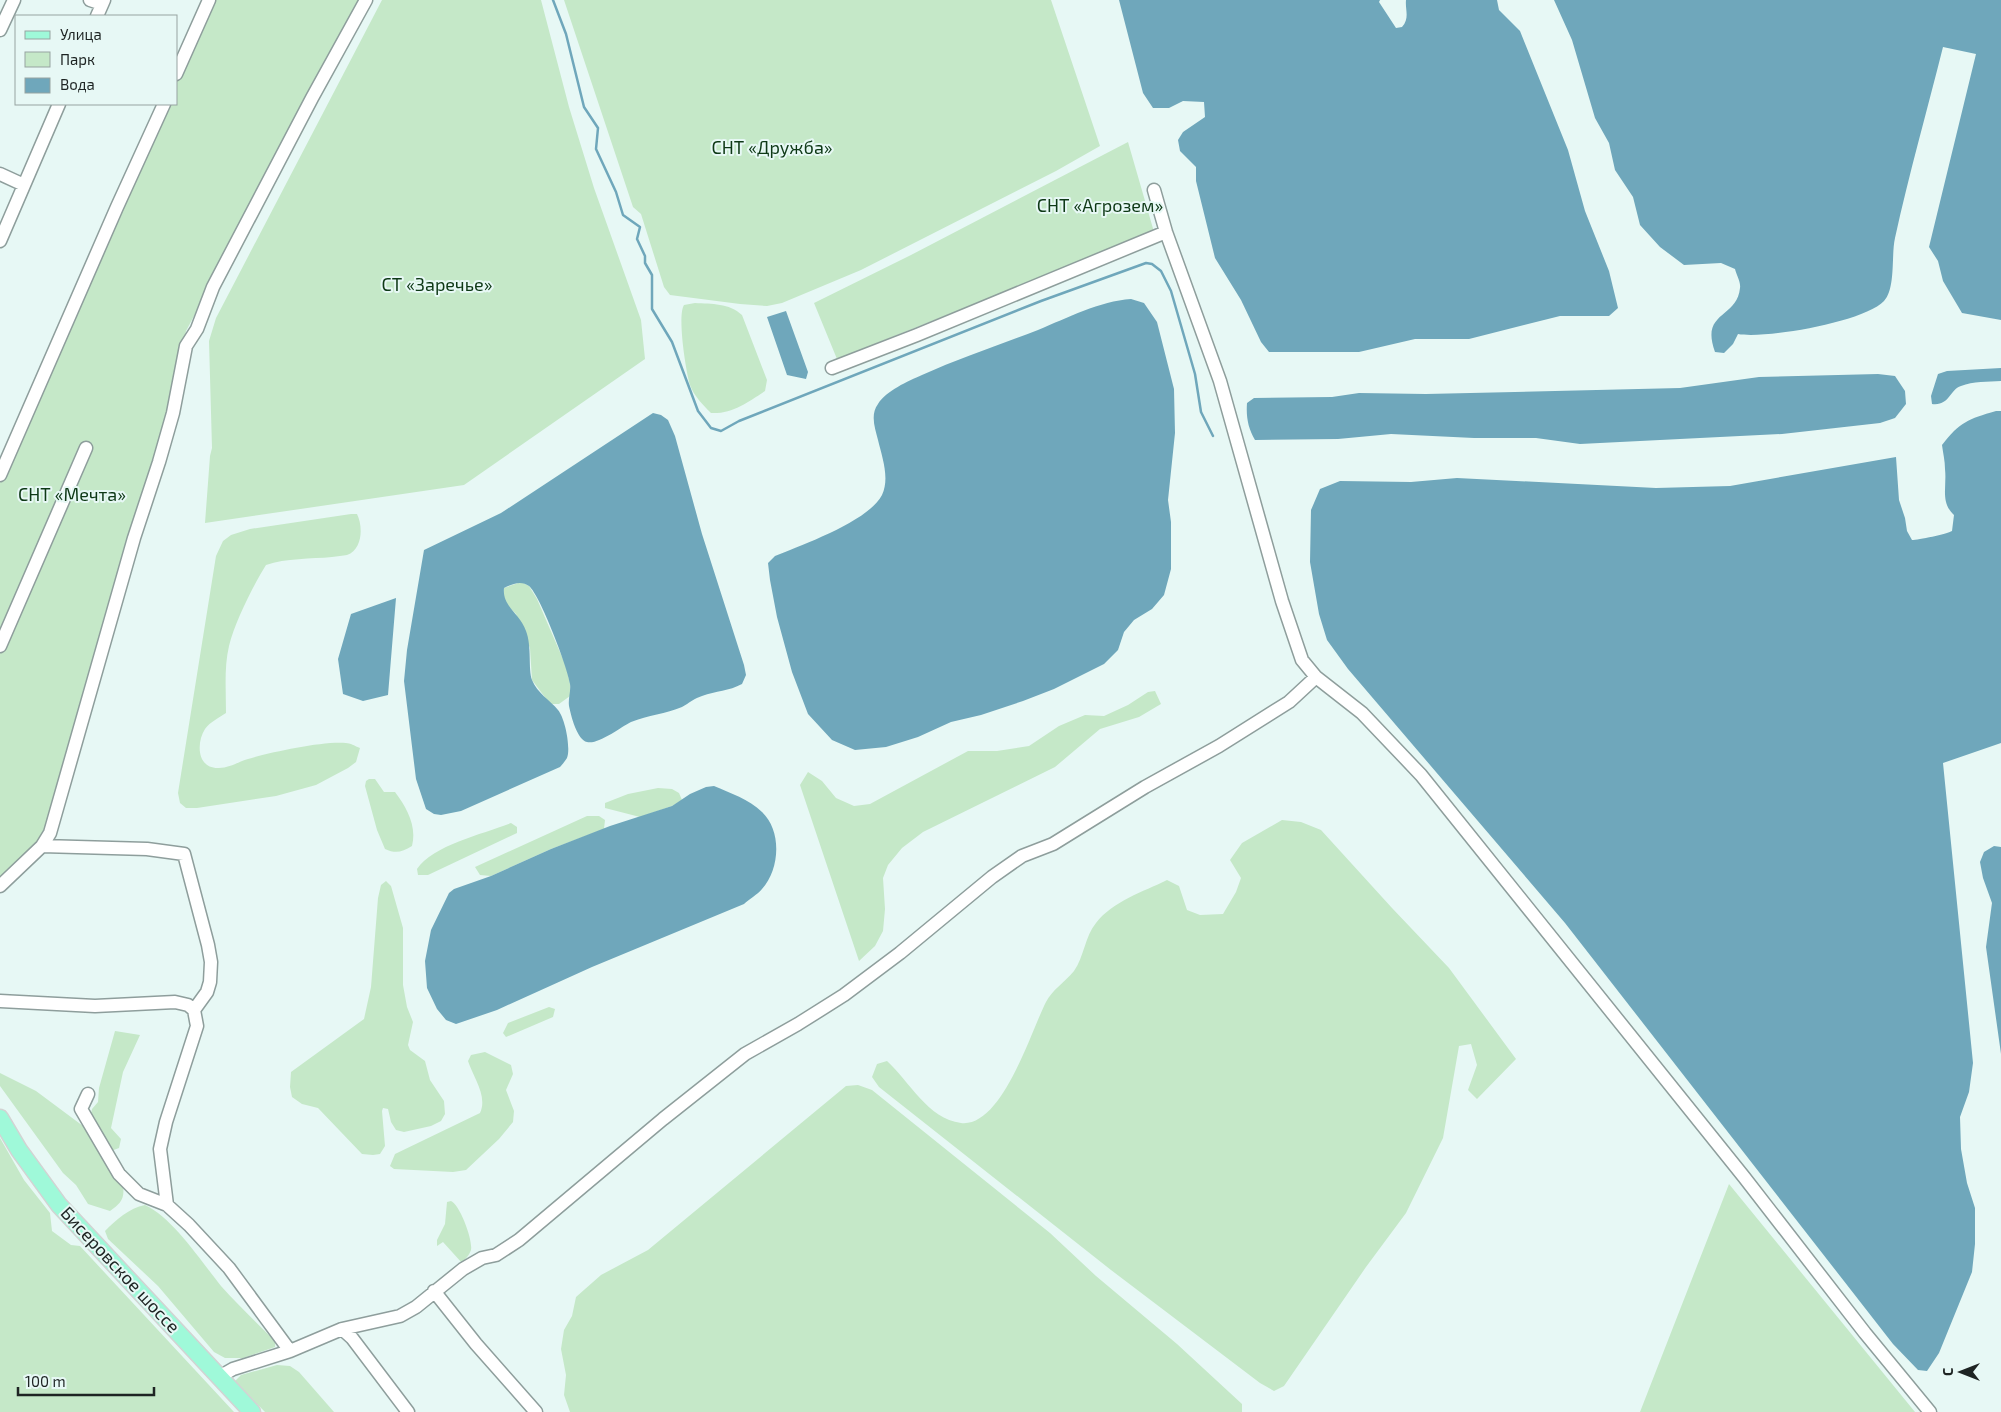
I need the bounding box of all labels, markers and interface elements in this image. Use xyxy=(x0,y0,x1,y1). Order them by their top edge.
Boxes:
legend xyxy=(15,15,178,105)
text: Улица xyxy=(60,25,102,43)
text: Парк xyxy=(60,50,95,68)
text: Вода xyxy=(60,75,95,93)
park label: СНТ «Дружба» xyxy=(711,136,833,158)
park label: СНТ «Агрозем» xyxy=(1037,194,1163,216)
park label: СТ «Заречье» xyxy=(382,273,492,295)
park label: СНТ «Мечта» xyxy=(18,483,126,505)
street label: Бисеровское шоссе xyxy=(56,1202,185,1337)
north arrow xyxy=(1936,1347,1986,1397)
scale bar xyxy=(18,1364,154,1396)
text: С xyxy=(1939,1368,1956,1376)
text: 100 m xyxy=(25,1372,66,1390)

